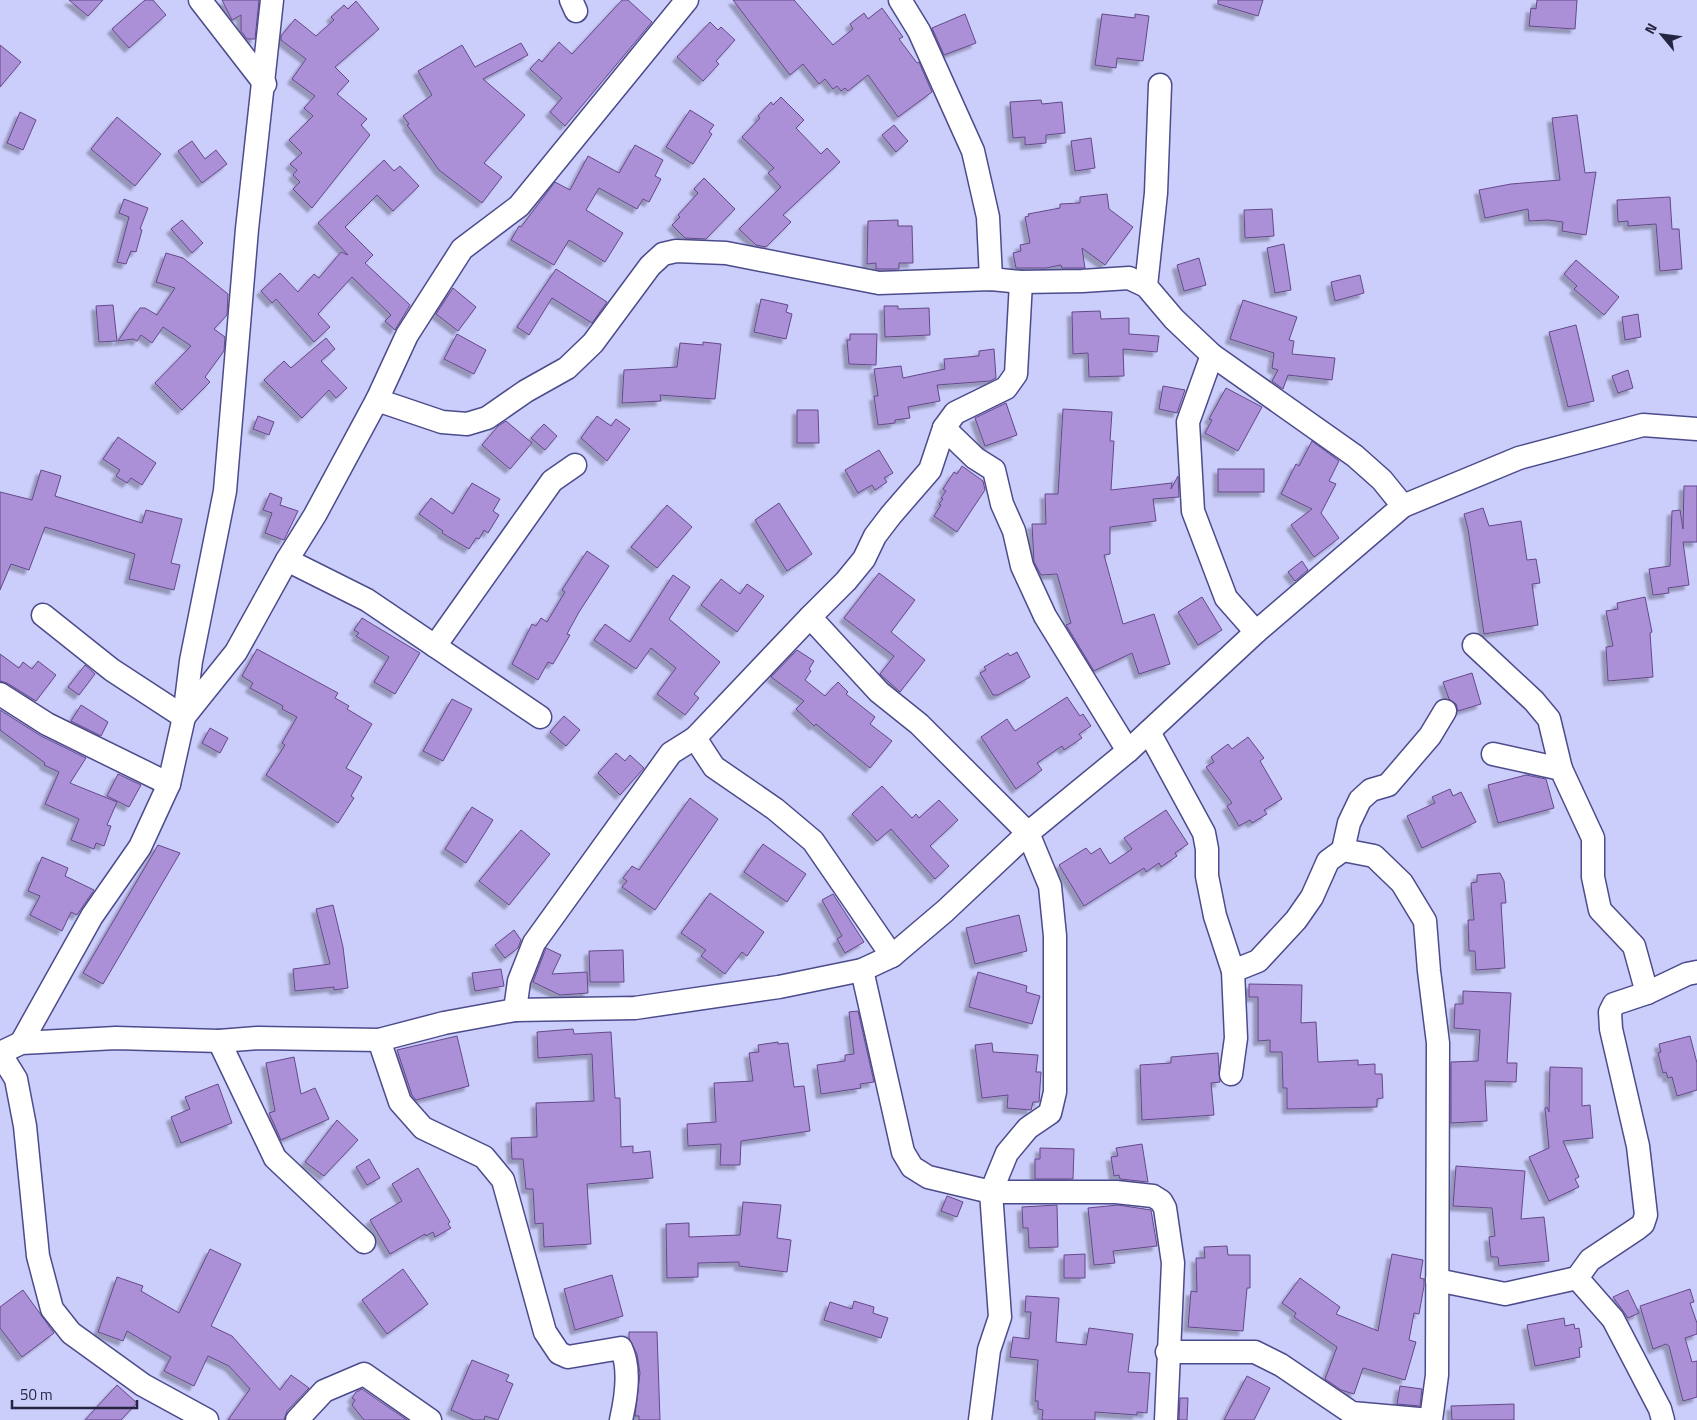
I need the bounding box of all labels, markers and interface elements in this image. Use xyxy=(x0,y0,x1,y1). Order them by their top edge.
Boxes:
north arrow xyxy=(1637,10,1687,60)
text: N xyxy=(1639,19,1662,38)
scale bar xyxy=(12,1378,138,1410)
text: 50 m xyxy=(20,1383,53,1406)

